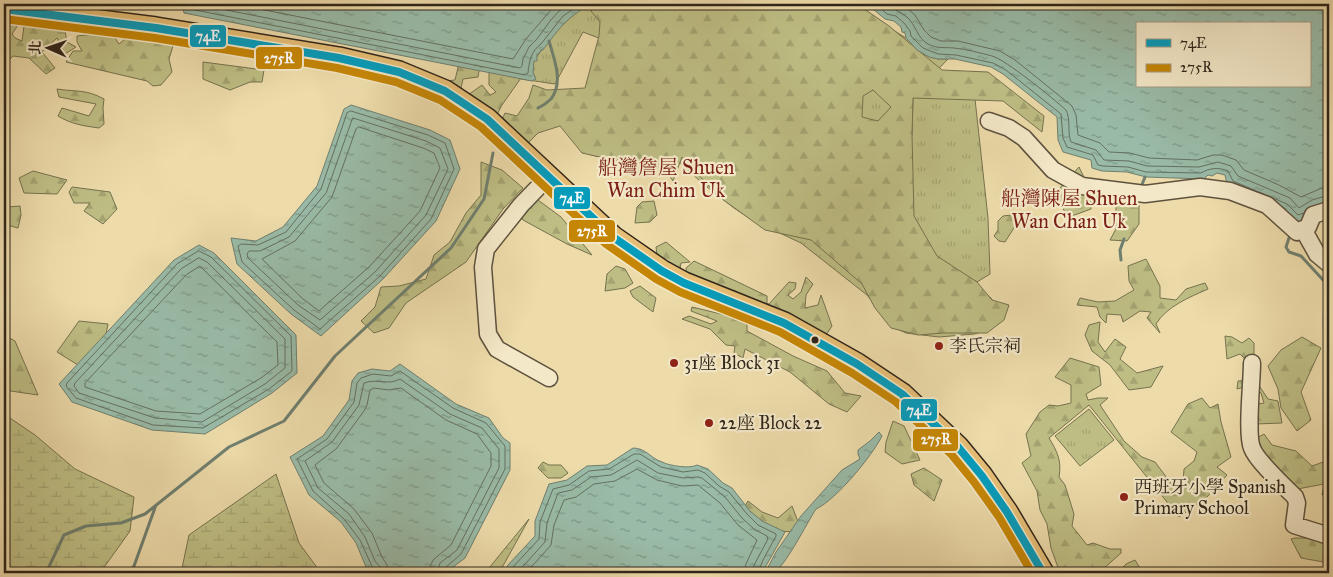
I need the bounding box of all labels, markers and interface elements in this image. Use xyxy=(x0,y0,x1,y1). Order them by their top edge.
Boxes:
north arrow xyxy=(22,22,72,72)
legend xyxy=(1136,22,1310,88)
line badge: 74E xyxy=(189,24,227,48)
text: 74E xyxy=(196,28,220,46)
text: 74E xyxy=(1180,34,1207,52)
text: 北 xyxy=(27,40,44,55)
line badge: 275R xyxy=(255,46,303,70)
text: 275R xyxy=(264,50,295,67)
text: 275R xyxy=(1180,58,1213,76)
district label: 船灣詹屋 Shuen Wan Chim Uk xyxy=(598,155,734,202)
line badge: 74E xyxy=(553,186,591,210)
district label: 船灣陳屋 Shuen Wan Chan Uk xyxy=(1001,186,1137,233)
text: 74E xyxy=(560,190,584,208)
line badge: 275R xyxy=(568,219,616,243)
text: 275R xyxy=(577,223,608,240)
unlabelled marker xyxy=(810,335,820,345)
place label: 李氏宗祠 xyxy=(949,335,1021,357)
marker: 李氏宗祠 xyxy=(933,340,945,352)
place label: 31座 Block 31 xyxy=(684,352,780,374)
marker: 31座 Block 31 xyxy=(668,357,680,369)
line badge: 74E xyxy=(900,398,938,422)
text: 74E xyxy=(907,402,931,420)
place label: 22座 Block 22 xyxy=(719,412,822,434)
marker: 22座 Block 22 xyxy=(703,417,715,429)
line badge: 275R xyxy=(912,428,959,452)
text: 275R xyxy=(921,431,952,448)
place label: 西班牙小學 Spanish Primary School xyxy=(1134,476,1286,519)
marker: 西班牙小學 Spanish Primary School xyxy=(1118,491,1130,503)

